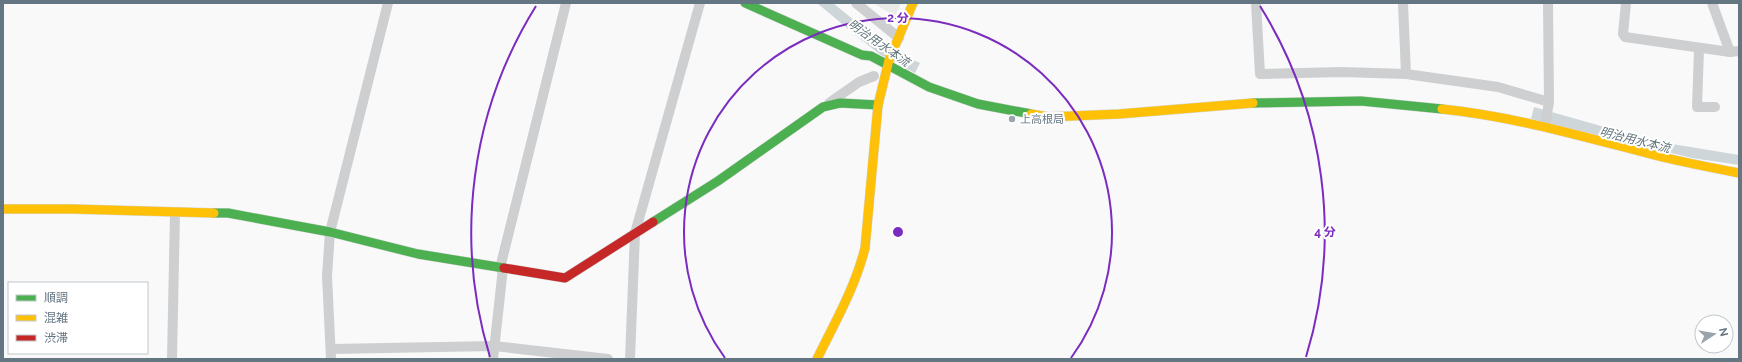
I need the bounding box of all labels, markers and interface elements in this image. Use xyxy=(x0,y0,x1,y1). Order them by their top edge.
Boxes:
text: 2 分 xyxy=(887,11,909,25)
water label: 明治用水本流 xyxy=(845,17,914,71)
place label: 上高根局 xyxy=(1020,113,1064,126)
marker: 上高根局 xyxy=(1007,114,1017,124)
water label: 明治用水本流 xyxy=(1598,124,1674,156)
centre of rings xyxy=(891,225,905,239)
text: 4 分 xyxy=(1314,225,1336,239)
legend xyxy=(8,282,148,354)
text: 順調 xyxy=(44,291,68,305)
text: 混雑 xyxy=(44,311,68,325)
north arrow xyxy=(1694,314,1734,354)
text: N xyxy=(1716,327,1731,337)
text: 渋滞 xyxy=(44,331,68,345)

